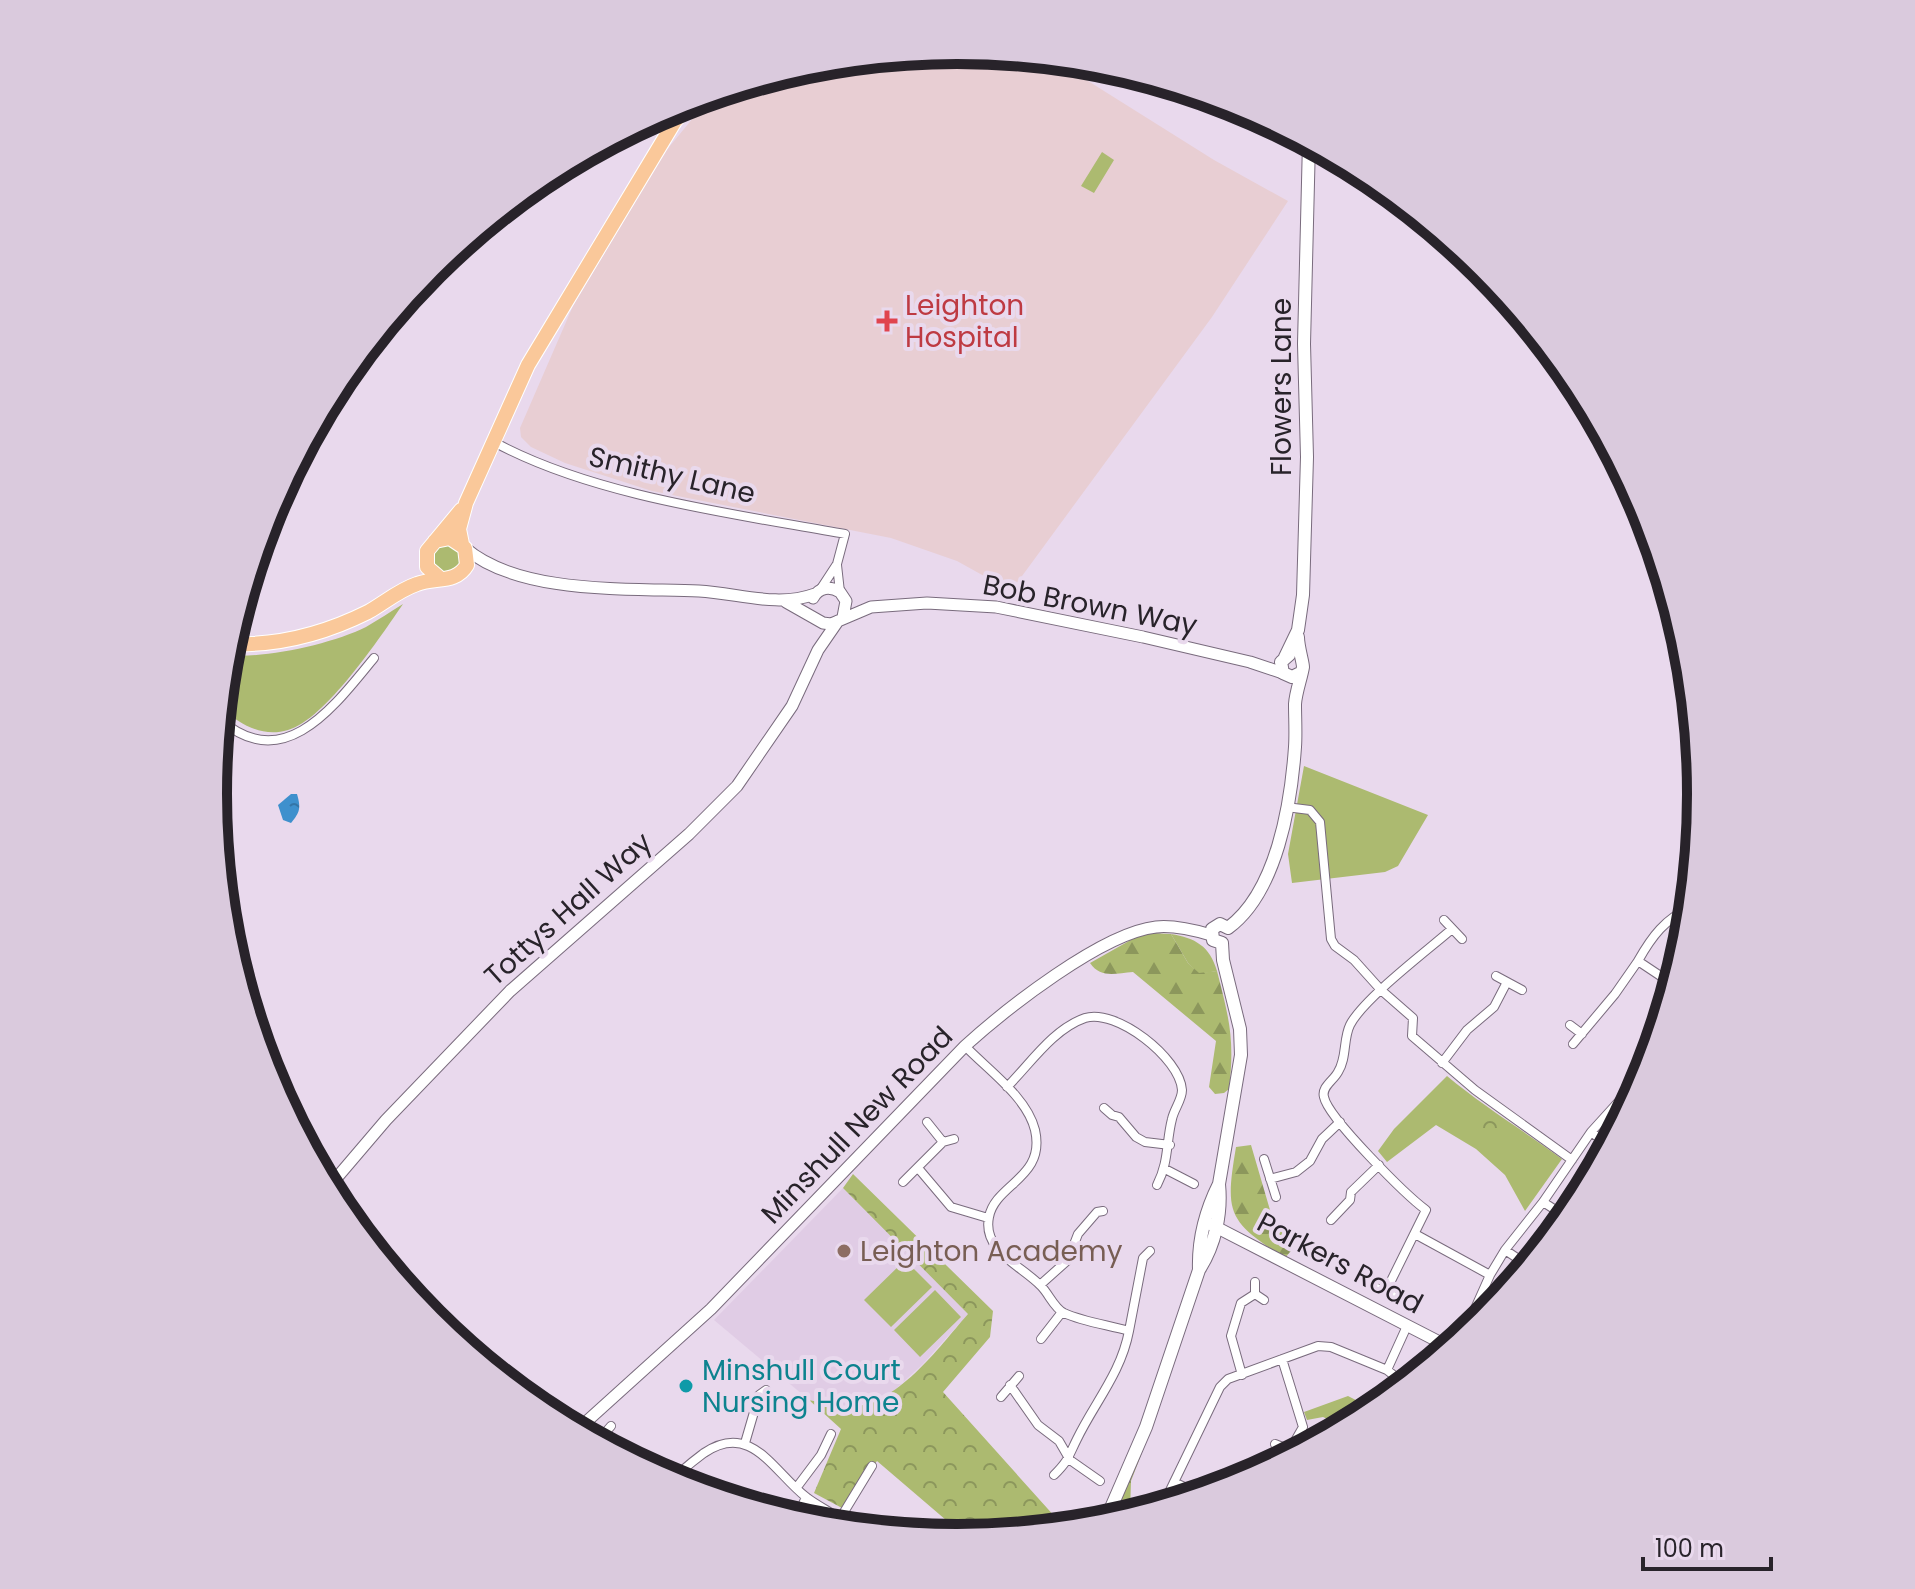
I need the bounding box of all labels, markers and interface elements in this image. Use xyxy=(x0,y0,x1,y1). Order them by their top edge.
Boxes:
place label: Leighton Hospital xyxy=(905,286,1024,357)
street label: Flowers Lane xyxy=(1262,298,1301,476)
marker: Leighton Hospital xyxy=(876,310,898,332)
street label: Smithy Lane xyxy=(585,437,759,513)
street label: Bob Brown Way xyxy=(980,565,1201,645)
street label: Tottys Hall Way xyxy=(476,823,660,995)
street label: Minshull New Road xyxy=(752,1018,962,1232)
street label: Parkers Road xyxy=(1250,1203,1430,1323)
place label: Leighton Academy xyxy=(860,1232,1123,1271)
marker: Leighton Academy xyxy=(835,1242,853,1260)
place label: Minshull Court Nursing Home xyxy=(702,1351,901,1422)
marker: Minshull Court Nursing Home xyxy=(677,1377,695,1395)
scale bar xyxy=(1643,1521,1771,1571)
text: 100 m xyxy=(1655,1532,1724,1565)

